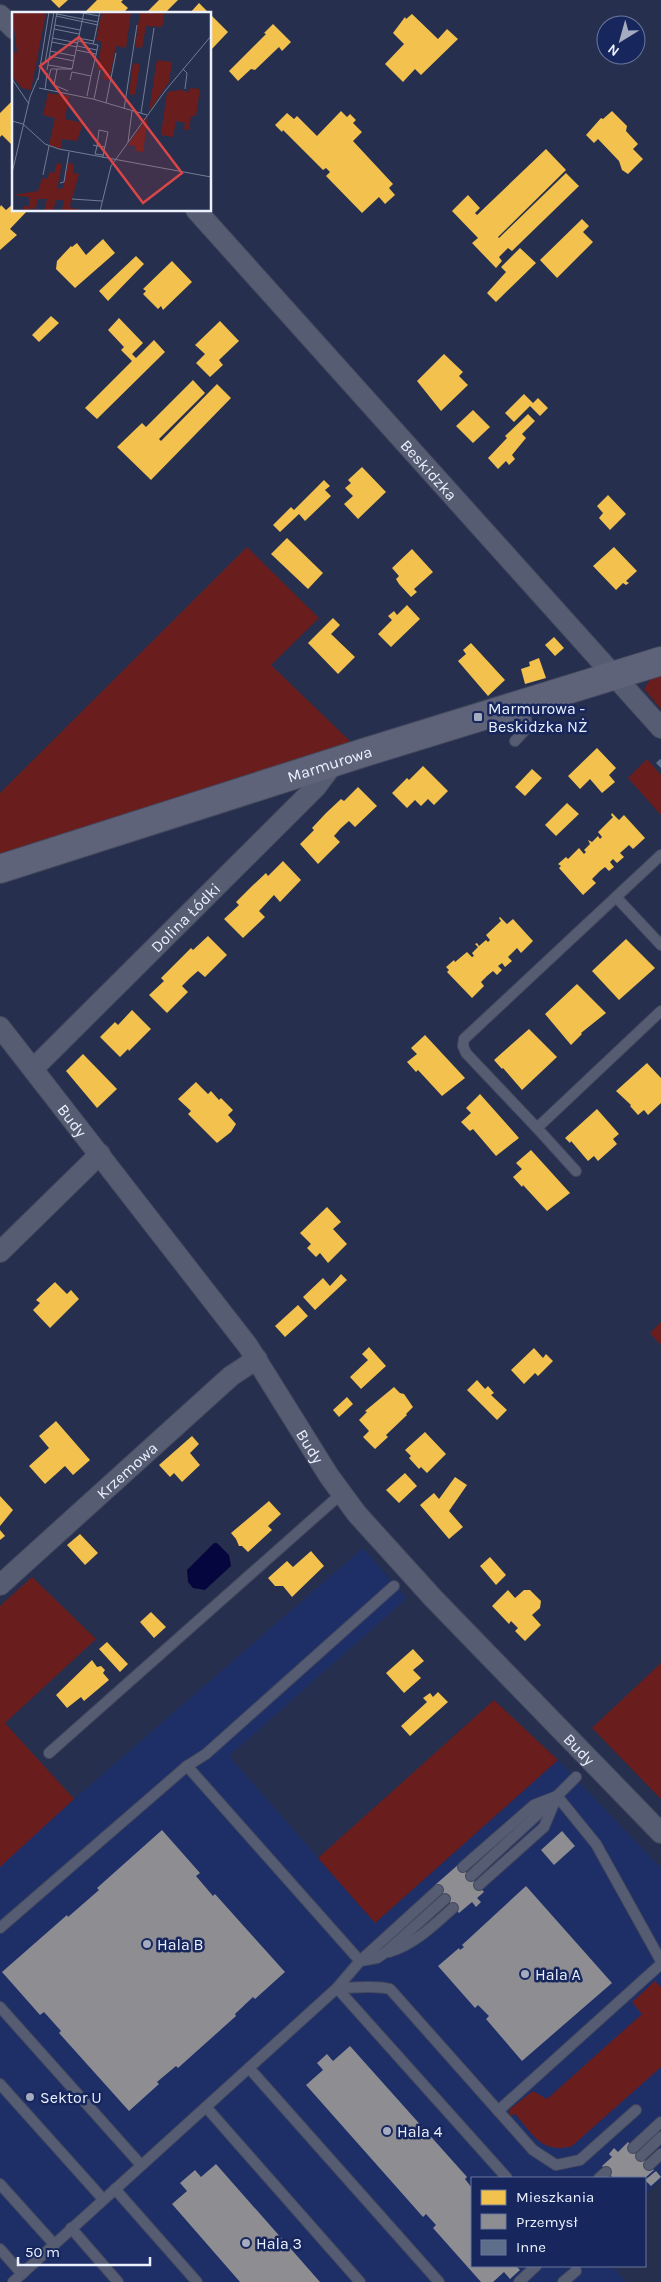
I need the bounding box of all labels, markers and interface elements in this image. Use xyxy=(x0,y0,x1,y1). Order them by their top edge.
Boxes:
inset map xyxy=(12,12,211,211)
north arrow xyxy=(596,15,646,65)
text: N xyxy=(604,40,623,60)
street label: Beskidzka xyxy=(397,436,461,504)
place label: Marmurowa - Beskidzka NŻ xyxy=(488,699,587,736)
marker: Marmurowa - Beskidzka NŻ xyxy=(472,711,484,723)
street label: Marmurowa xyxy=(285,742,374,787)
street label: Dolina Łódki xyxy=(147,879,224,956)
street label: Budy xyxy=(53,1100,91,1141)
street label: Budy xyxy=(292,1426,328,1467)
street label: Krzemowa xyxy=(93,1438,161,1503)
street label: Budy xyxy=(560,1730,599,1769)
place label: Hala B xyxy=(157,1935,204,1954)
marker: Hala B xyxy=(141,1938,153,1950)
place label: Hala A xyxy=(535,1965,581,1984)
marker: Hala A xyxy=(519,1968,531,1980)
place label: Sektor U xyxy=(40,2088,102,2107)
marker: Sektor U xyxy=(24,2091,36,2103)
place label: Hala 4 xyxy=(397,2122,443,2141)
marker: Hala 4 xyxy=(381,2125,393,2137)
legend xyxy=(471,2177,646,2267)
text: Mieszkania xyxy=(516,2188,594,2206)
text: Przemysł xyxy=(516,2213,578,2231)
scale bar xyxy=(18,2234,150,2266)
place label: Hala 3 xyxy=(256,2234,302,2253)
marker: Hala 3 xyxy=(240,2237,252,2249)
text: Inne xyxy=(516,2238,546,2256)
text: 50 m xyxy=(25,2243,60,2261)

